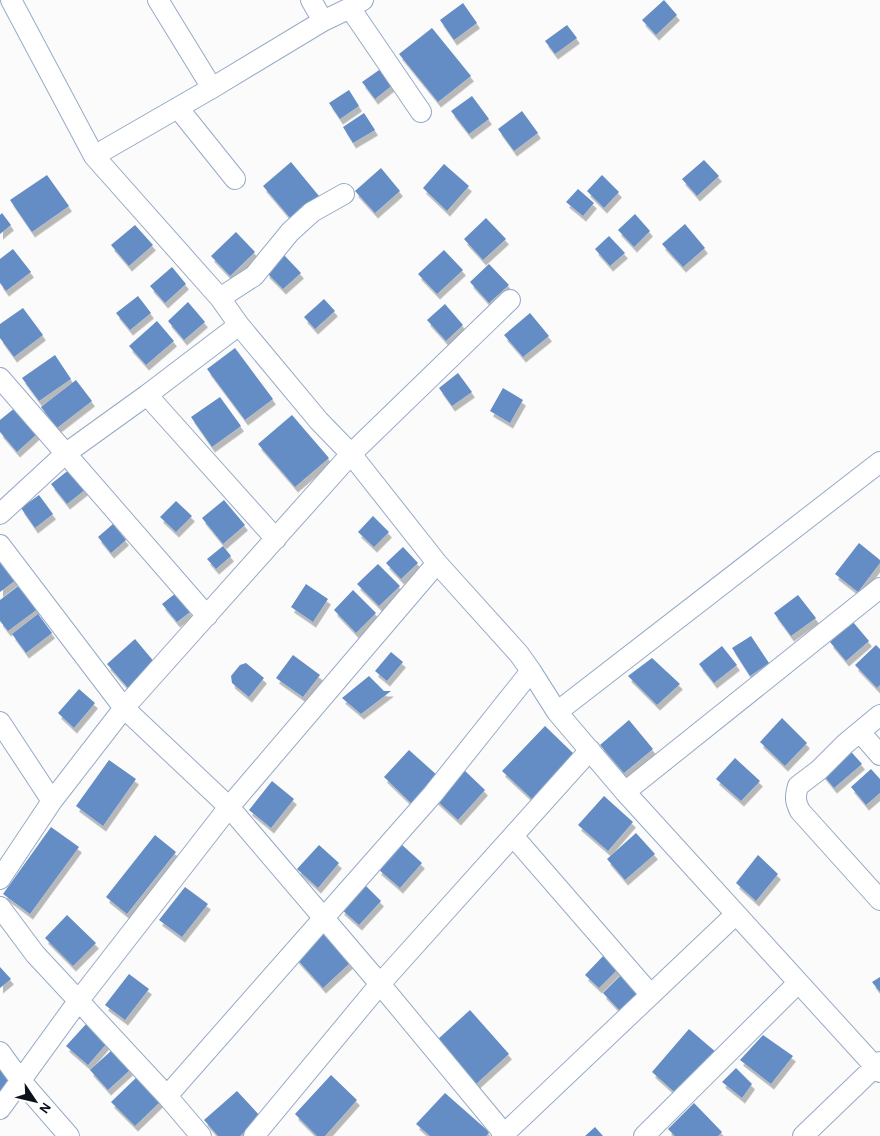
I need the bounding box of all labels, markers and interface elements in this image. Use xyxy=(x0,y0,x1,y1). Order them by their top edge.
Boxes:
north arrow xyxy=(10,1076,60,1126)
text: N xyxy=(36,1100,53,1116)

